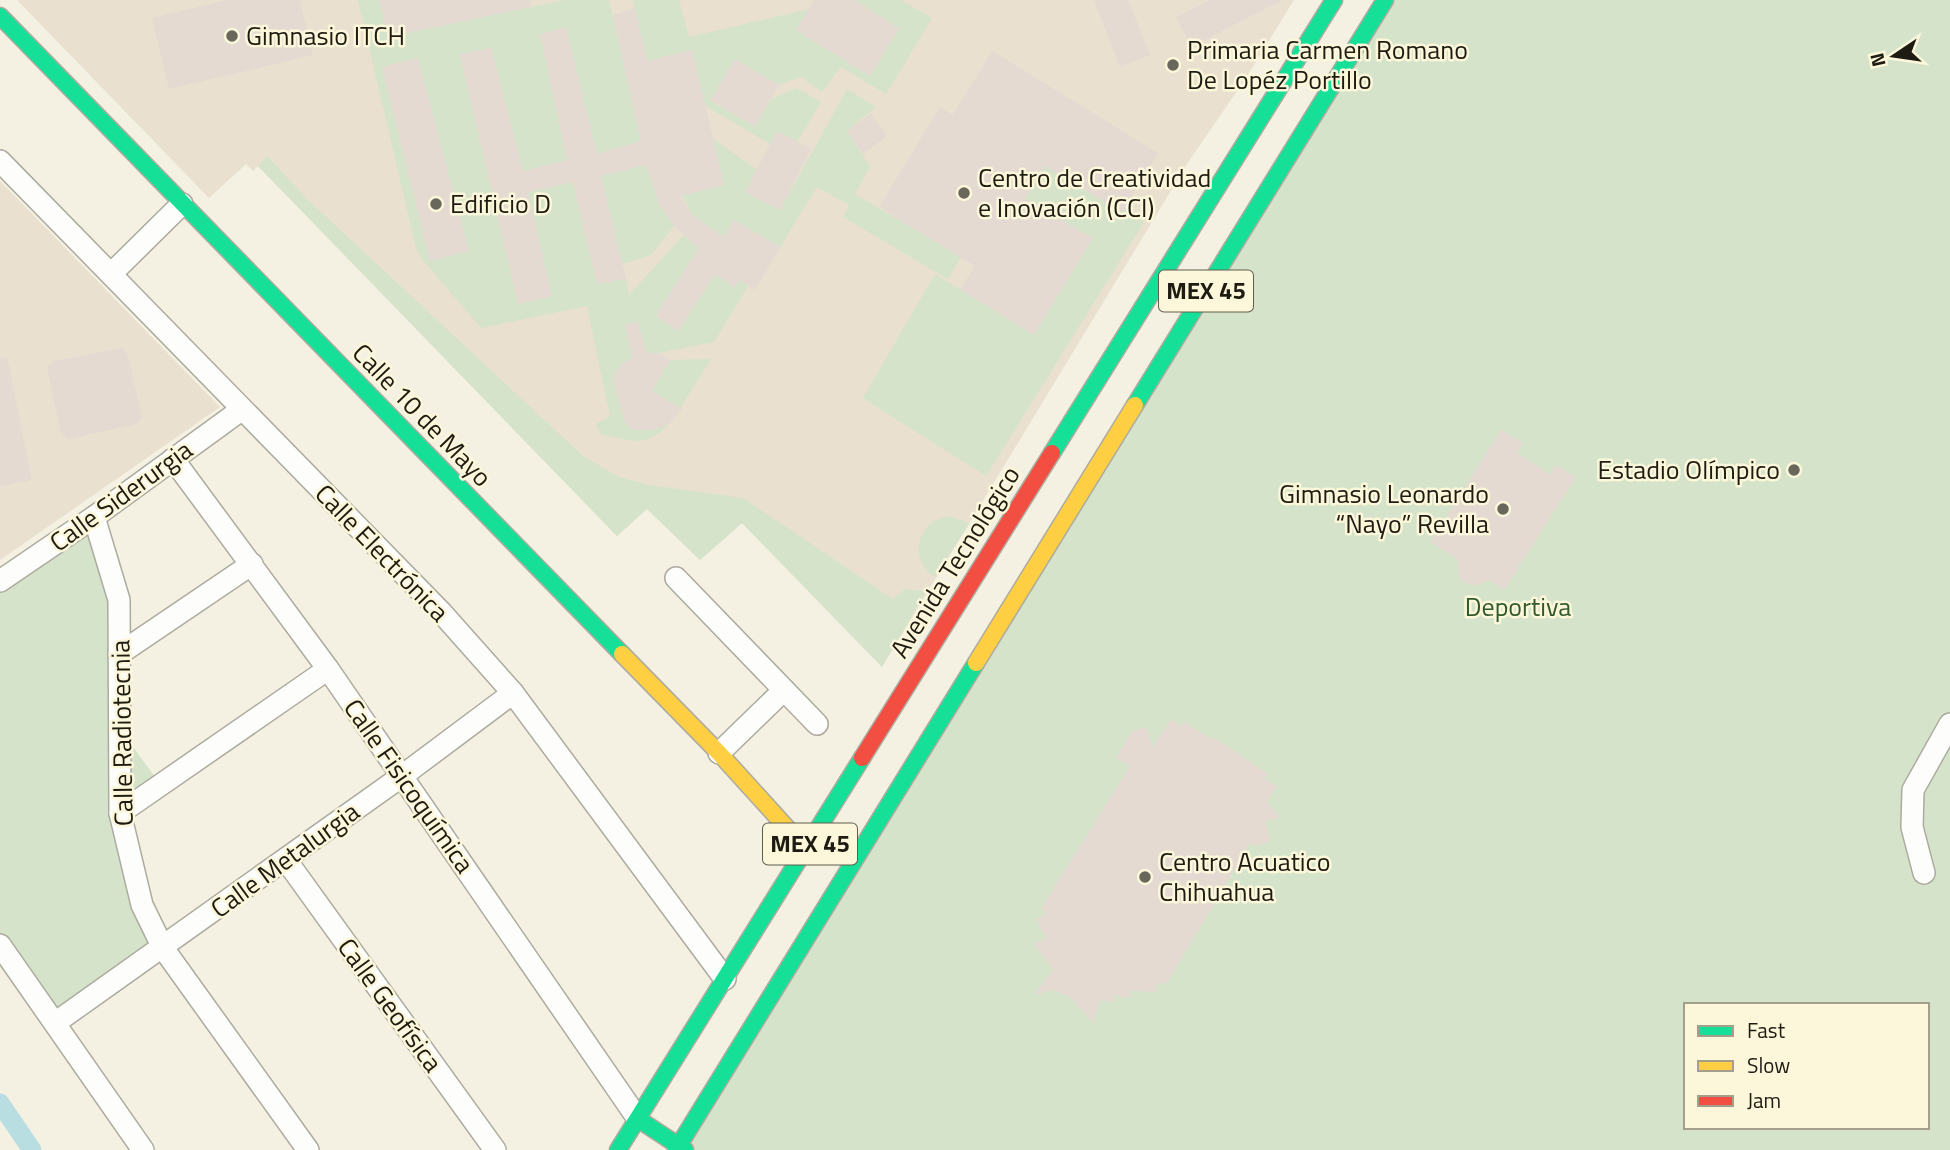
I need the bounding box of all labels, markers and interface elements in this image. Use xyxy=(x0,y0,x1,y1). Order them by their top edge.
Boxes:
place label: Gimnasio ITCH xyxy=(246,16,405,55)
north arrow xyxy=(1859,21,1929,91)
marker: Gimnasio ITCH xyxy=(224,28,240,44)
place label: Primaria Carmen Romano De Lopéz Portillo xyxy=(1187,30,1468,99)
text: N xyxy=(1861,50,1893,70)
marker: Primaria Carmen Romano De Lopéz Portillo xyxy=(1165,57,1181,73)
place label: Centro de Creatividad e Inovación (CCI) xyxy=(978,158,1211,227)
place label: Edificio D xyxy=(450,184,551,223)
marker: Centro de Creatividad e Inovación (CCI) xyxy=(956,185,972,201)
marker: Edificio D xyxy=(428,196,444,212)
road number: MEX 45 xyxy=(1159,270,1253,312)
street label: Calle 10 de Mayo xyxy=(344,334,501,495)
street label: Calle Siderurgia xyxy=(41,430,200,561)
place label: Estadio Olímpico xyxy=(1598,450,1780,489)
street label: Avenida Tecnológico xyxy=(880,458,1029,665)
marker: Estadio Olímpico xyxy=(1786,462,1802,478)
place label: Gimnasio Leonardo “Nayo” Revilla xyxy=(1279,474,1489,543)
street label: Calle Electrónica xyxy=(306,475,458,630)
marker: Gimnasio Leonardo “Nayo” Revilla xyxy=(1495,501,1511,517)
park label: Deportiva xyxy=(1465,587,1571,626)
street label: Calle Radiotecnia xyxy=(100,639,143,827)
street label: Calle Fisicoquímica xyxy=(335,691,484,881)
street label: Calle Metalurgia xyxy=(202,792,367,927)
road number: MEX 45 xyxy=(763,824,857,864)
place label: Centro Acuatico Chihuahua xyxy=(1159,842,1330,911)
marker: Centro Acuatico Chihuahua xyxy=(1137,869,1153,885)
street label: Calle Geofísica xyxy=(328,930,452,1080)
legend xyxy=(1684,1003,1929,1129)
text: Fast xyxy=(1747,1014,1786,1046)
text: Slow xyxy=(1747,1049,1790,1081)
text: Jam xyxy=(1747,1084,1781,1116)

